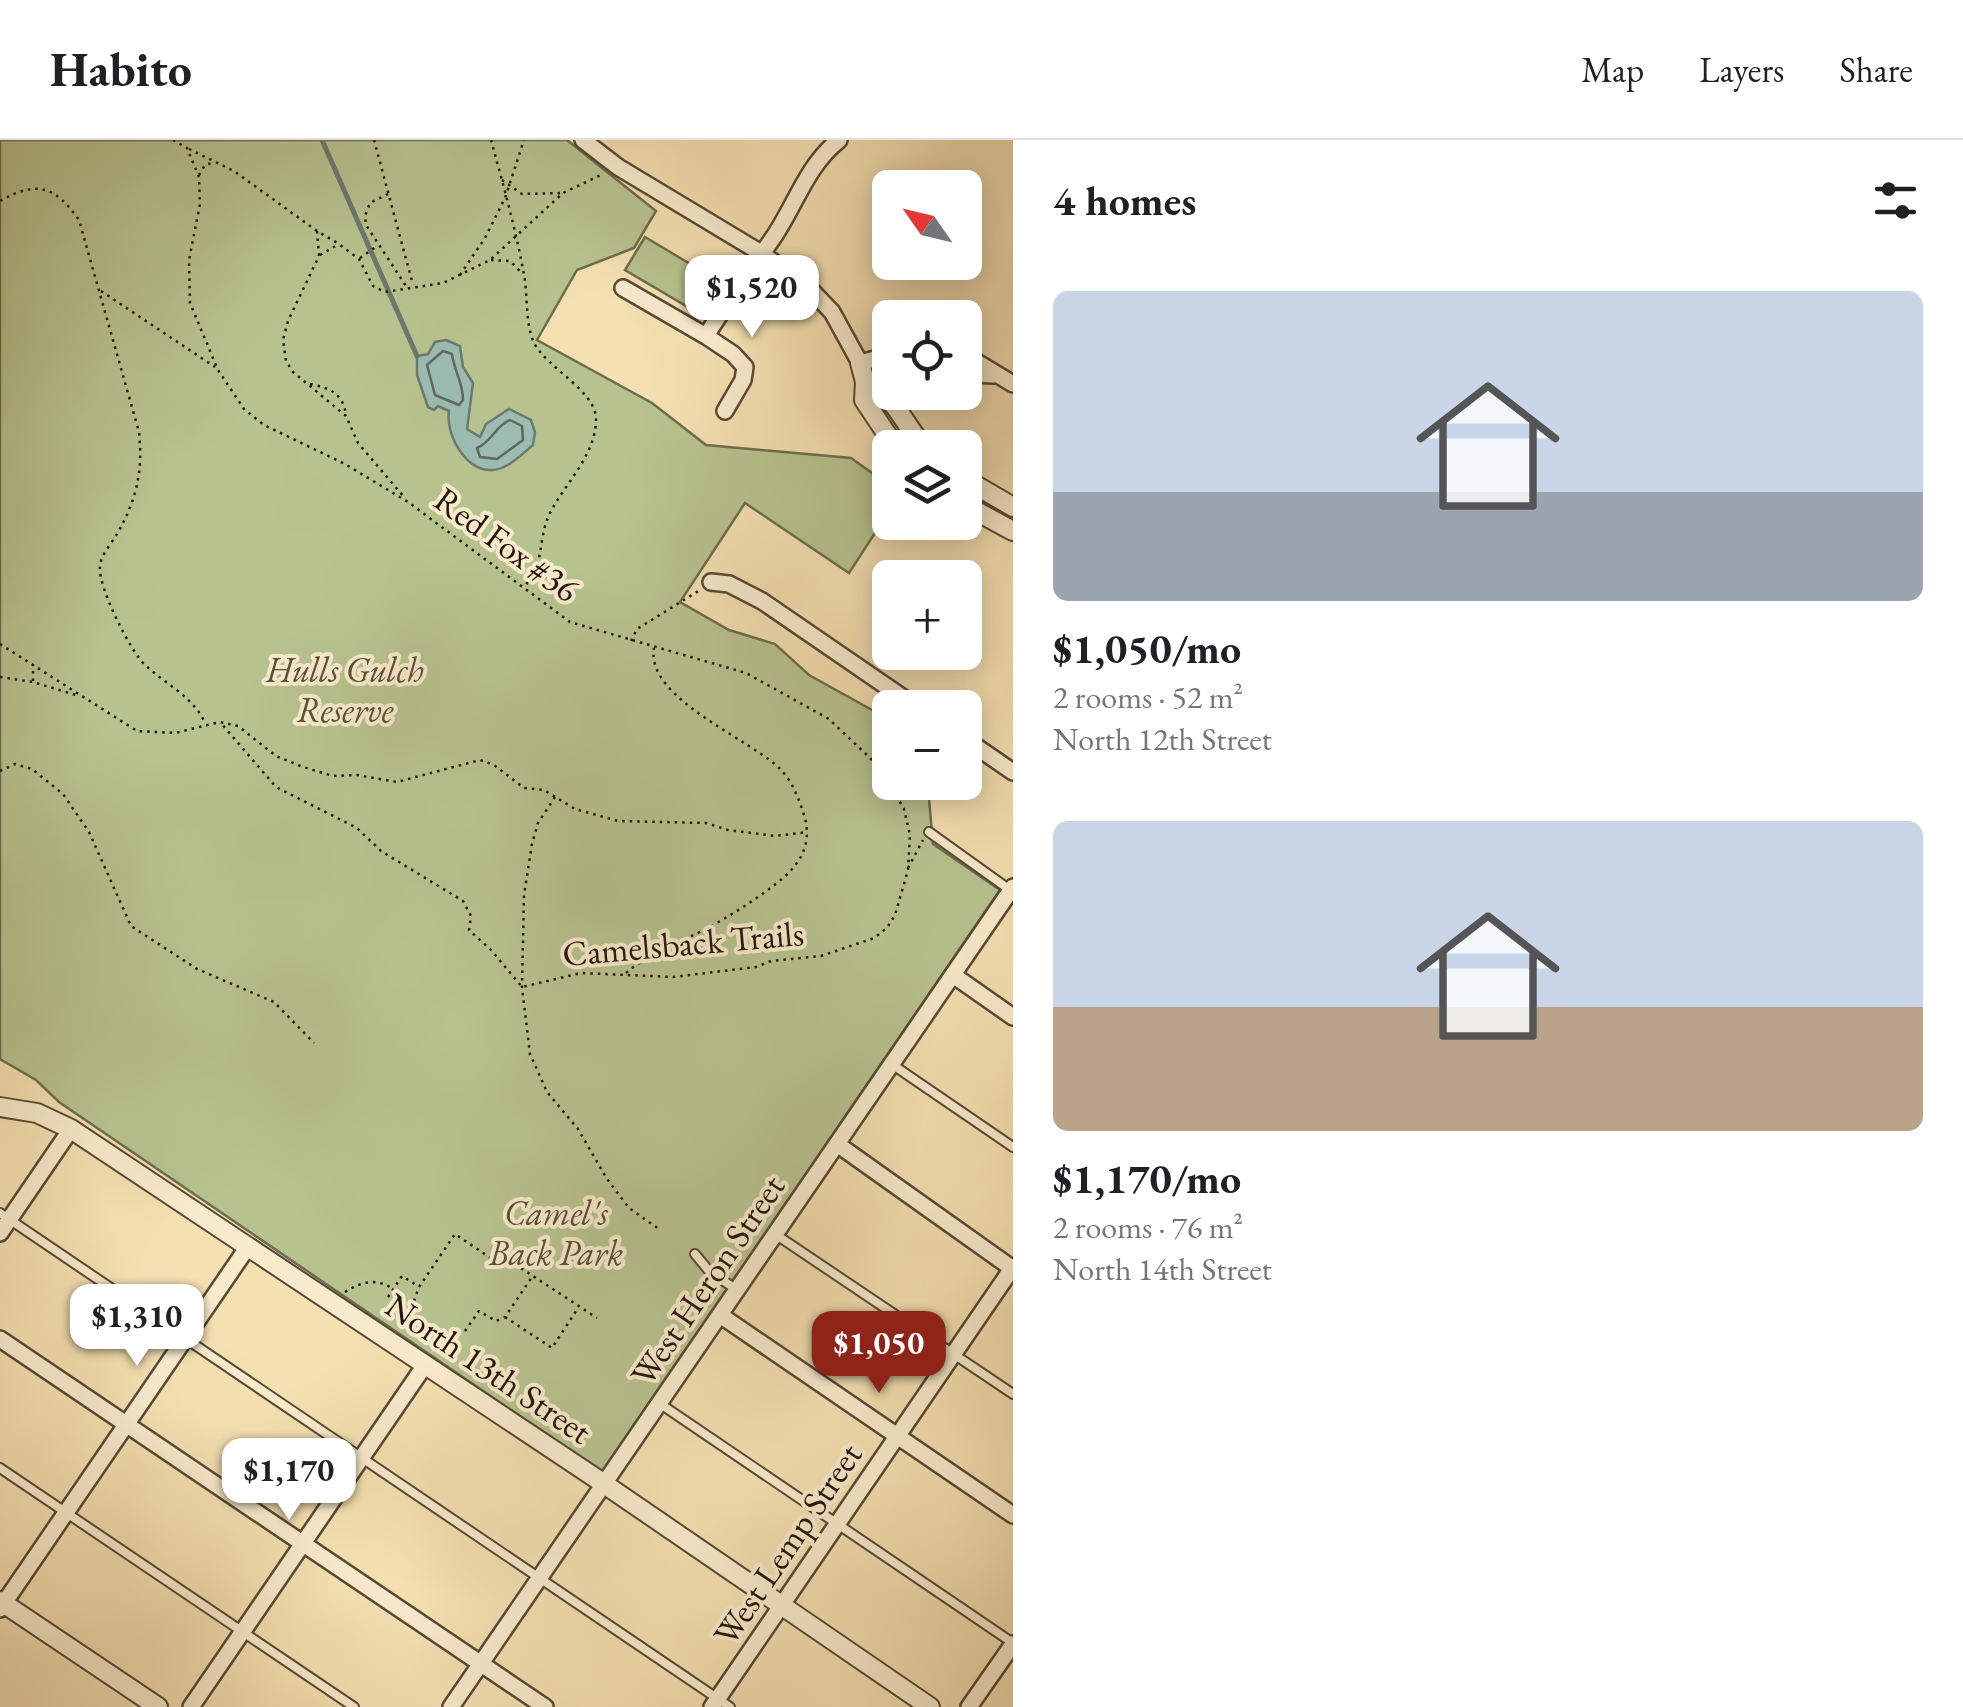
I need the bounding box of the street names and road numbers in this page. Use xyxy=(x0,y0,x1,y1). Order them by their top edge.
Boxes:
street label: Red Fox #36 xyxy=(426,476,588,612)
street label: Camelsback Trails xyxy=(560,910,806,976)
street label: West Heron Street xyxy=(620,1166,794,1394)
street label: North 13th Street xyxy=(377,1282,601,1454)
street label: West Lemp Street xyxy=(703,1434,871,1654)

